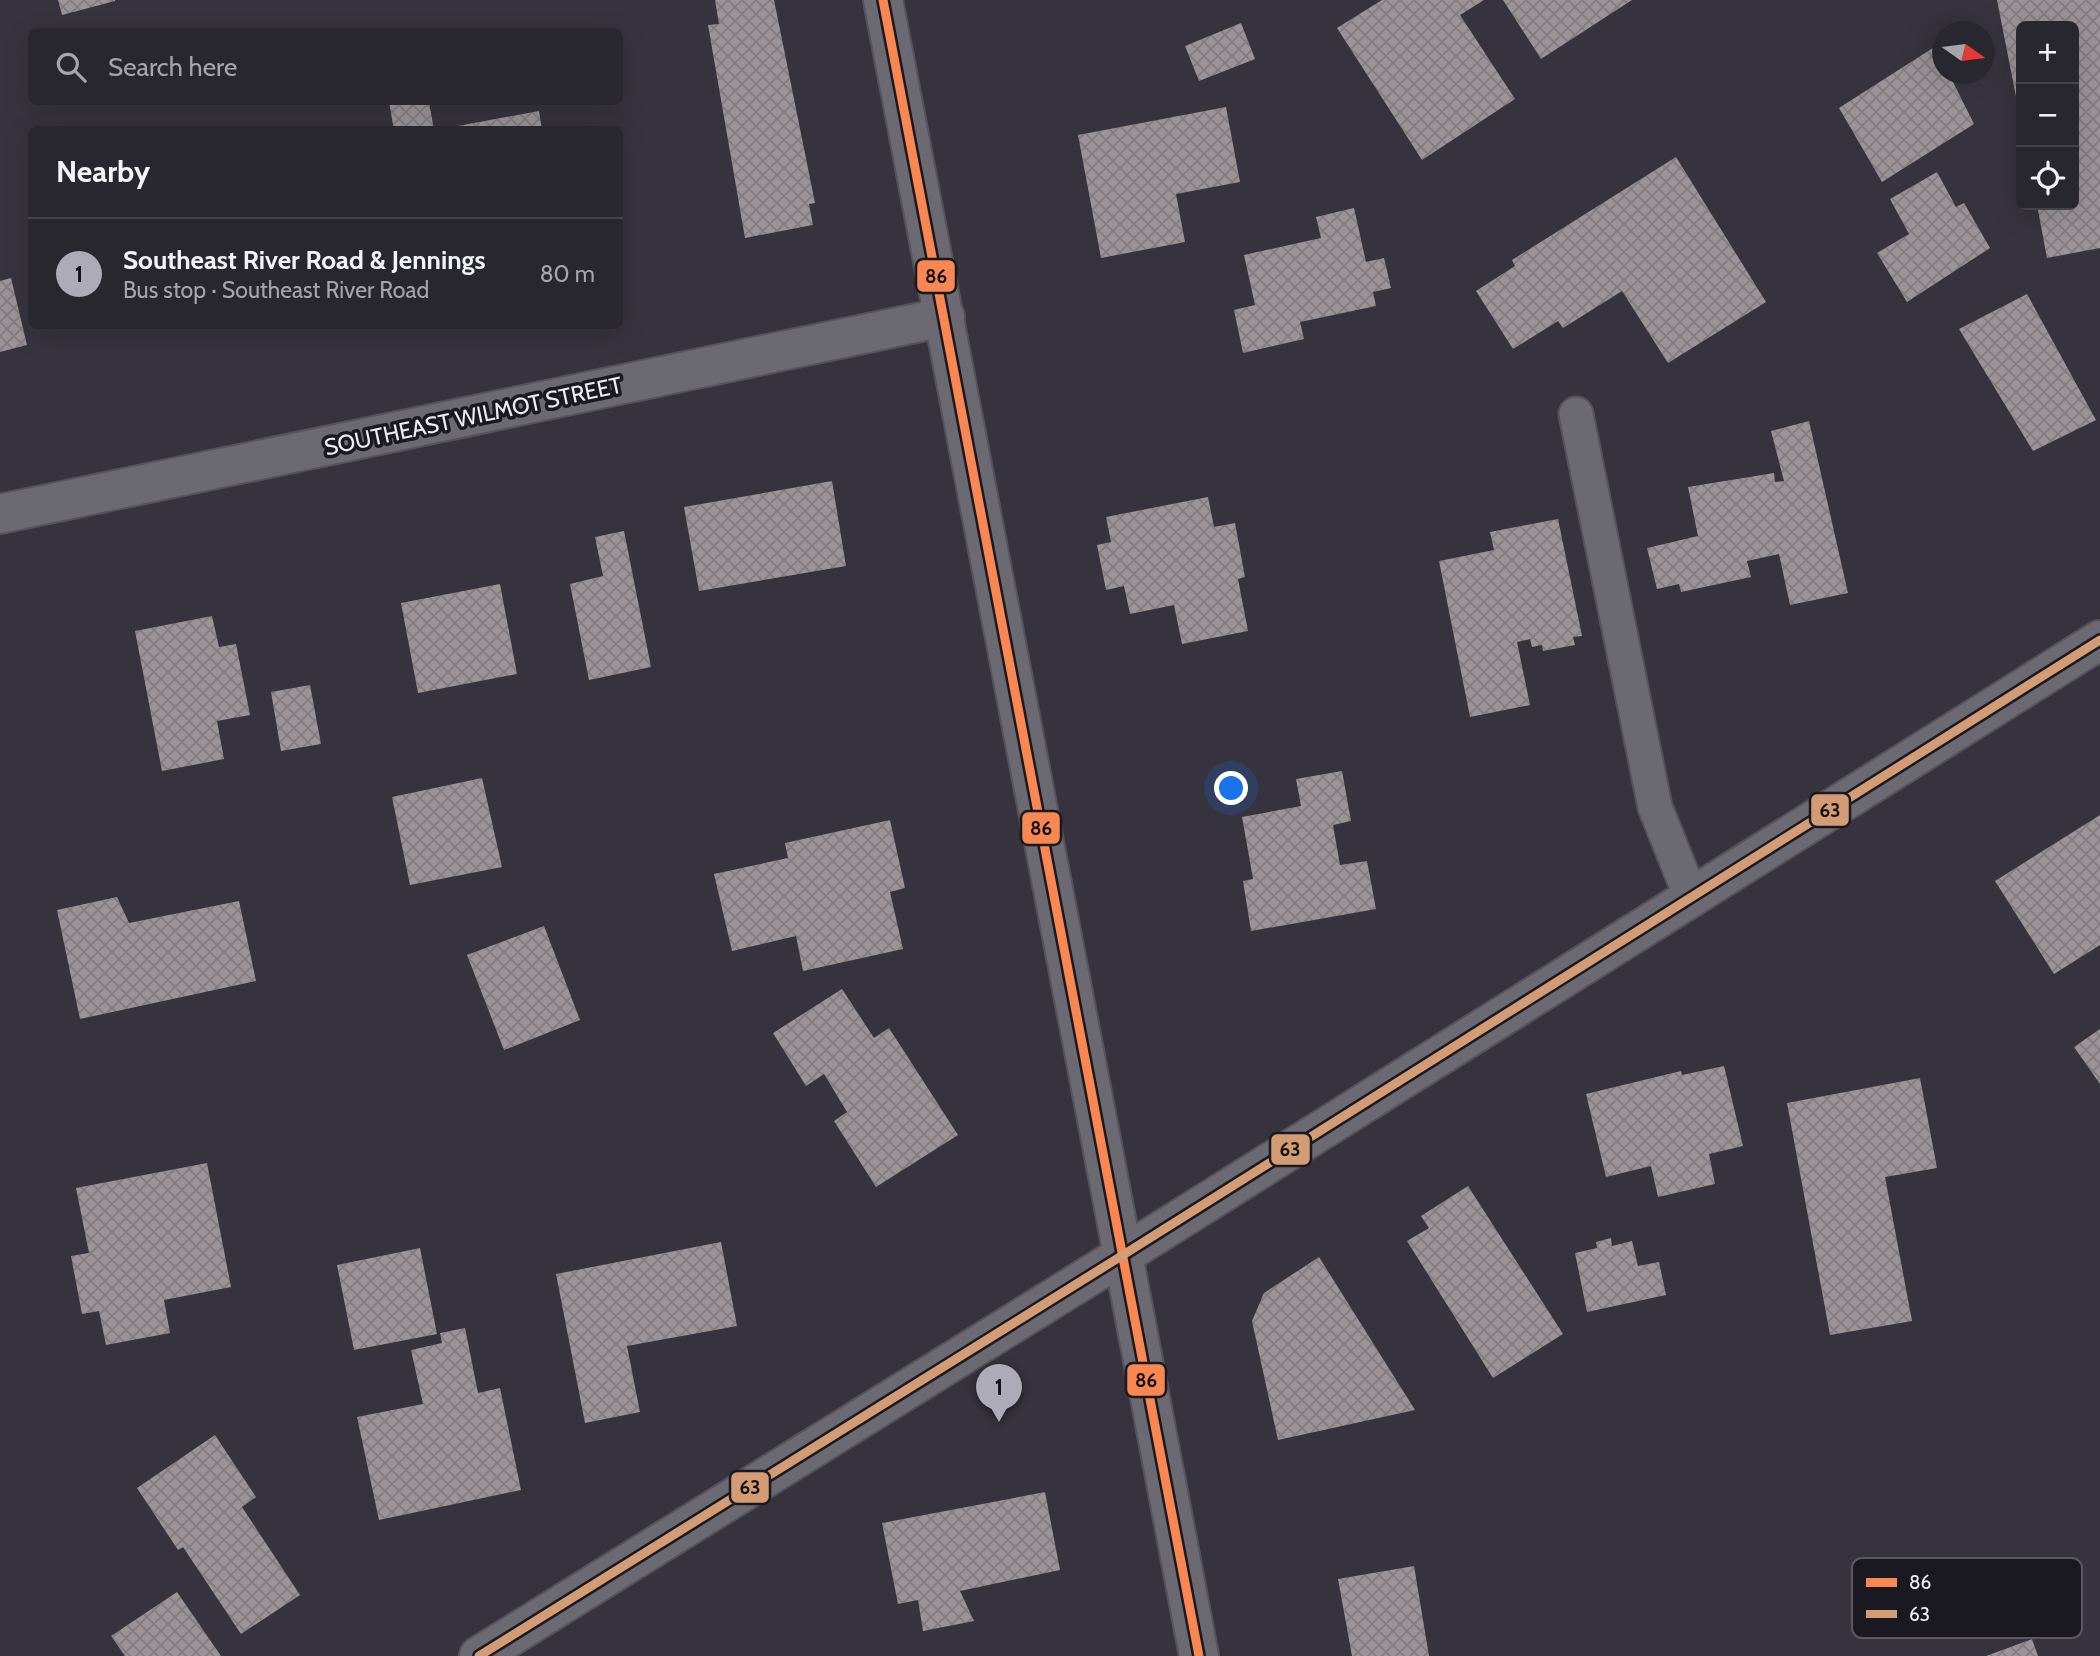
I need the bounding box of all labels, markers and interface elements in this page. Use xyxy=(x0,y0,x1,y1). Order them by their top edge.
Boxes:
north arrow xyxy=(1932,21,1995,84)
map controls xyxy=(2016,21,2079,210)
button: + xyxy=(2016,21,2079,84)
search box xyxy=(28,28,623,105)
icon: search xyxy=(52,48,90,86)
text: Search here xyxy=(108,51,237,83)
button: − xyxy=(2016,84,2079,147)
button: locate xyxy=(2016,147,2079,210)
text: Nearby xyxy=(56,153,150,190)
text: Southeast River Road & Jennings xyxy=(123,244,486,276)
line badge: 86 xyxy=(916,259,956,293)
text: 1 xyxy=(75,260,83,288)
text: 80 m xyxy=(540,260,595,288)
text: 86 xyxy=(925,265,947,288)
text: Bus stop · Southeast River Road xyxy=(123,276,429,304)
street label: SOUTHEAST WILMOT STREET xyxy=(322,371,624,461)
your location xyxy=(1214,771,1248,805)
line badge: 63 xyxy=(1810,793,1850,827)
text: 63 xyxy=(1820,799,1840,822)
line badge: 86 xyxy=(1021,811,1061,845)
text: 86 xyxy=(1030,817,1052,840)
line badge: 63 xyxy=(1270,1133,1311,1166)
text: 63 xyxy=(1280,1138,1300,1161)
line badge: 86 xyxy=(1126,1363,1166,1397)
pin: 1 xyxy=(976,1364,1022,1422)
text: 86 xyxy=(1135,1369,1157,1392)
line badge: 63 xyxy=(730,1471,770,1504)
text: 63 xyxy=(740,1476,760,1499)
legend xyxy=(1852,1558,2082,1638)
text: 86 xyxy=(1909,1571,1931,1594)
text: 63 xyxy=(1909,1603,1930,1626)

